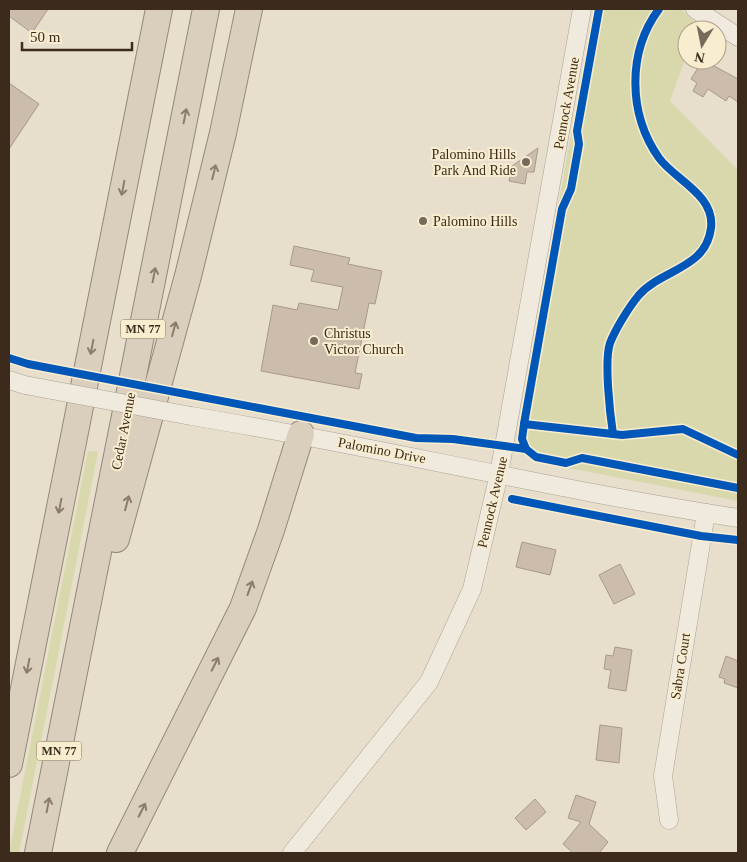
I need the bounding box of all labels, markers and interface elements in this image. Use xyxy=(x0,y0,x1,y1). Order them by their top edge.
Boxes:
scale bar xyxy=(22,20,132,52)
north arrow xyxy=(677,20,727,70)
text: 50 m xyxy=(30,29,61,45)
text: N xyxy=(694,49,706,66)
street label: Pennock Avenue xyxy=(551,56,582,150)
one-way arrow xyxy=(181,108,190,124)
place label: Palomino Hills Park And Ride xyxy=(432,147,516,178)
marker: Palomino Hills Park And Ride xyxy=(520,156,532,168)
one-way arrow xyxy=(209,164,219,180)
one-way arrow xyxy=(118,179,128,195)
place label: Palomino Hills xyxy=(433,214,517,229)
marker: Palomino Hills xyxy=(417,215,429,227)
one-way arrow xyxy=(149,268,159,284)
road number: MN 77 xyxy=(120,320,166,338)
one-way arrow xyxy=(169,322,179,338)
place label: Christus Victor Church xyxy=(324,326,404,357)
marker: Christus Victor Church xyxy=(308,335,320,347)
one-way arrow xyxy=(86,339,96,355)
street label: Cedar Avenue xyxy=(109,391,138,471)
street label: Palomino Drive xyxy=(337,435,427,466)
street label: Pennock Avenue xyxy=(475,455,510,549)
one-way arrow xyxy=(123,496,132,512)
one-way arrow xyxy=(55,498,64,514)
one-way arrow xyxy=(246,581,255,596)
street label: Sabra Court xyxy=(668,632,693,700)
one-way arrow xyxy=(23,657,32,673)
one-way arrow xyxy=(211,657,220,672)
road number: MN 77 xyxy=(36,741,82,760)
one-way arrow xyxy=(44,798,53,814)
one-way arrow xyxy=(137,802,147,817)

